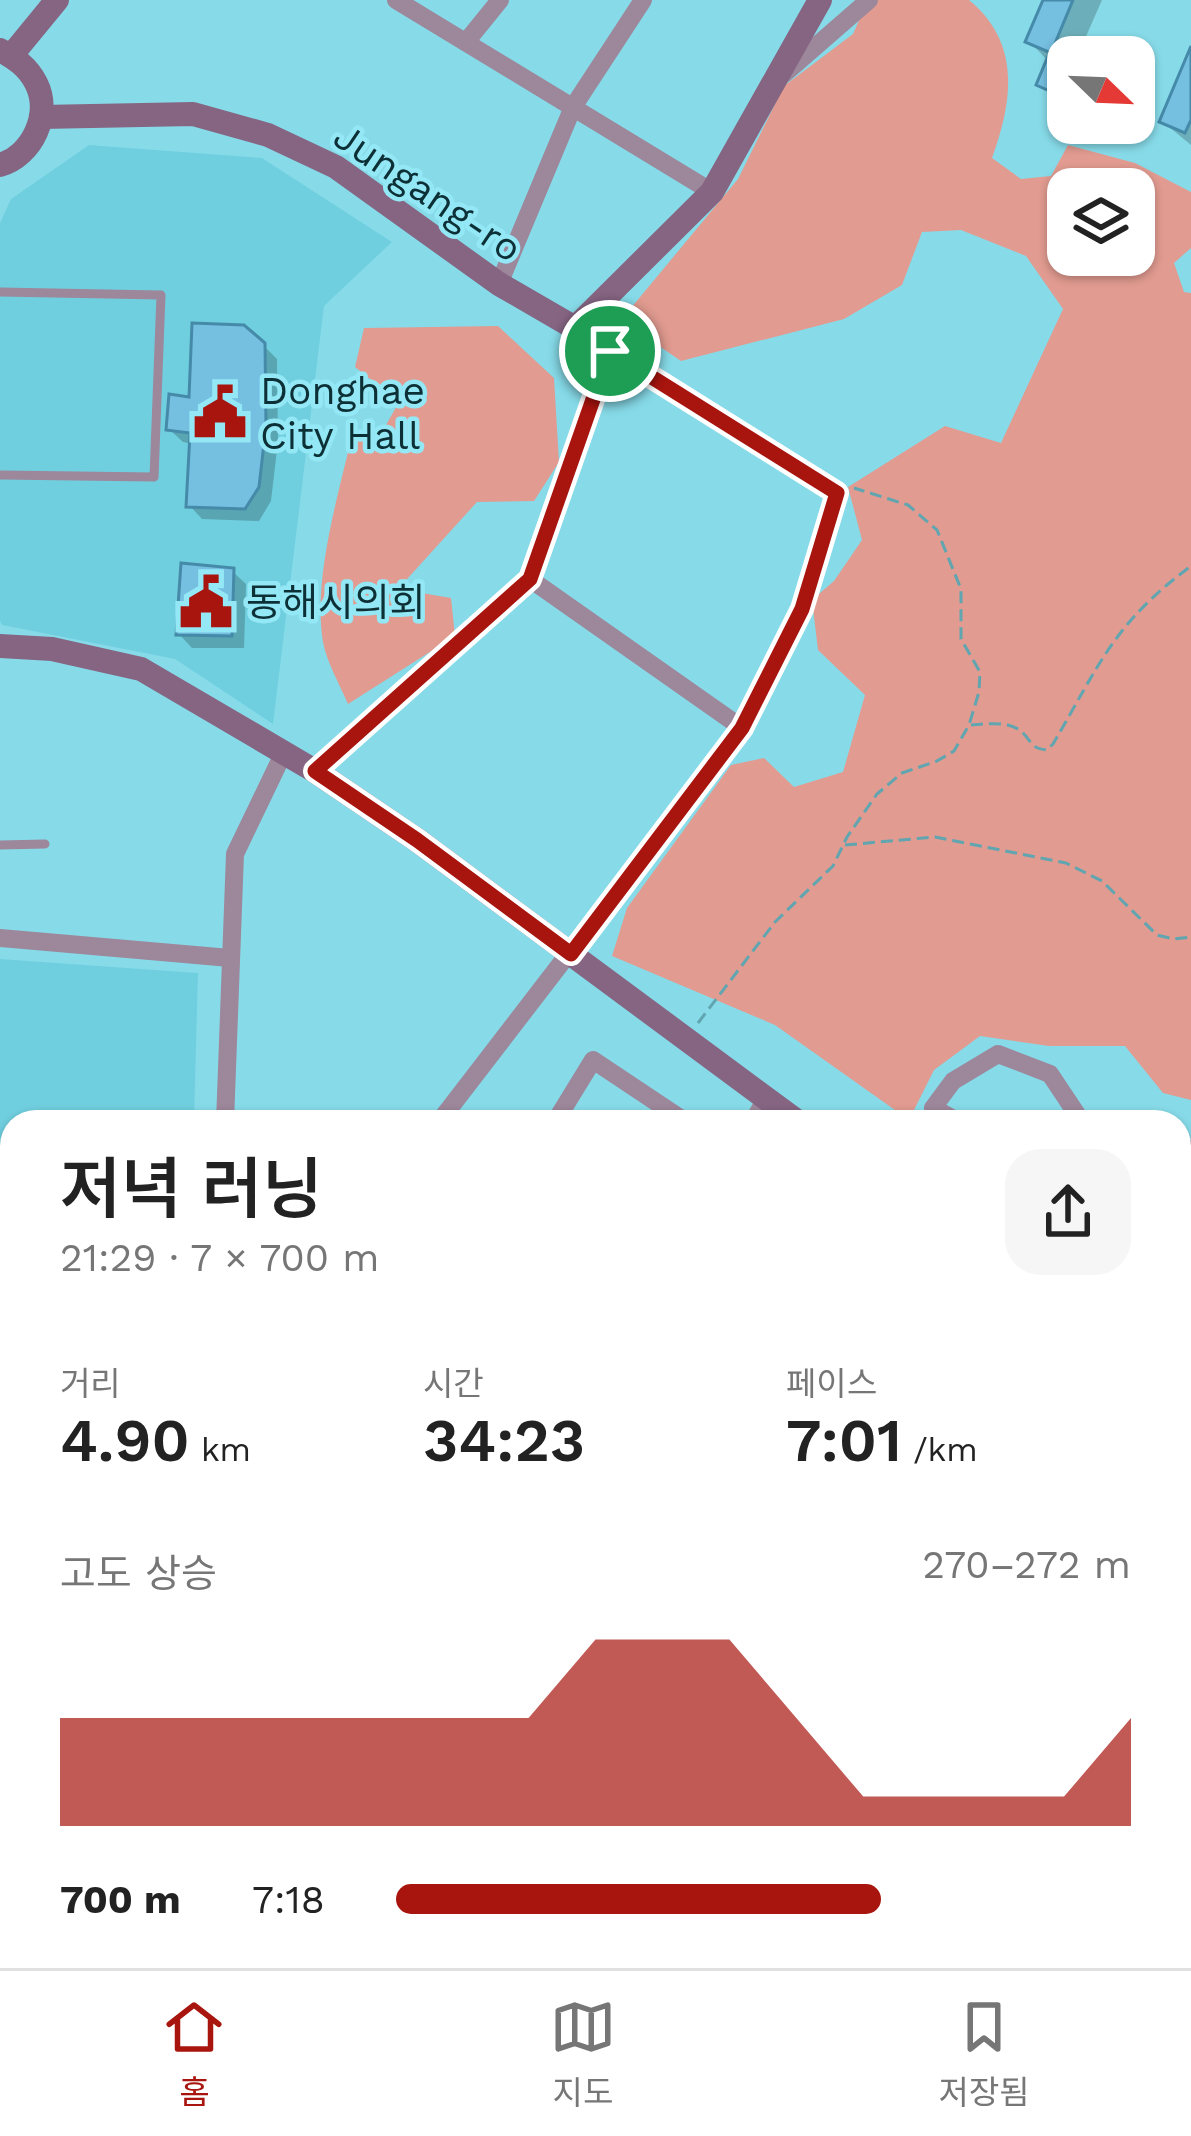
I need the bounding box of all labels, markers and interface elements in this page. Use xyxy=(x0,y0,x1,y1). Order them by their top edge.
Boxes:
north arrow xyxy=(1047,36,1155,144)
map controls xyxy=(1047,36,1155,276)
street label: Jungang-ro xyxy=(326,113,530,271)
button: layers xyxy=(1047,168,1155,276)
pin xyxy=(559,300,661,402)
icon: arrive xyxy=(577,318,643,384)
place label: Donghae City Hall xyxy=(260,368,425,458)
public building icon: Donghae City Hall xyxy=(191,383,249,441)
public building icon: 동해시의회 xyxy=(177,573,235,631)
place label: 동해시의회 xyxy=(246,580,425,625)
button: share xyxy=(1005,1149,1131,1275)
text: 저녁 러닝 xyxy=(60,1151,323,1228)
text: 21:29 · 7 × 700 m xyxy=(60,1235,380,1280)
text: 거리 xyxy=(60,1364,121,1403)
text: 시간 xyxy=(423,1364,484,1403)
text: 페이스 xyxy=(786,1364,877,1403)
text: 4.90 xyxy=(60,1405,190,1476)
text: 34:23 xyxy=(423,1405,585,1476)
text: 7:01 xyxy=(786,1405,902,1476)
text: km xyxy=(190,1430,251,1469)
text: /km xyxy=(902,1430,978,1469)
text: 270–272 m xyxy=(922,1542,1131,1587)
text: 고도 상승 xyxy=(60,1551,217,1596)
text: 700 m xyxy=(60,1877,181,1922)
text: 7:18 xyxy=(252,1877,325,1922)
tab: 홈 xyxy=(161,1994,227,2114)
tab: 지도 xyxy=(550,1994,616,2114)
tab: 저장됨 xyxy=(939,1994,1030,2114)

